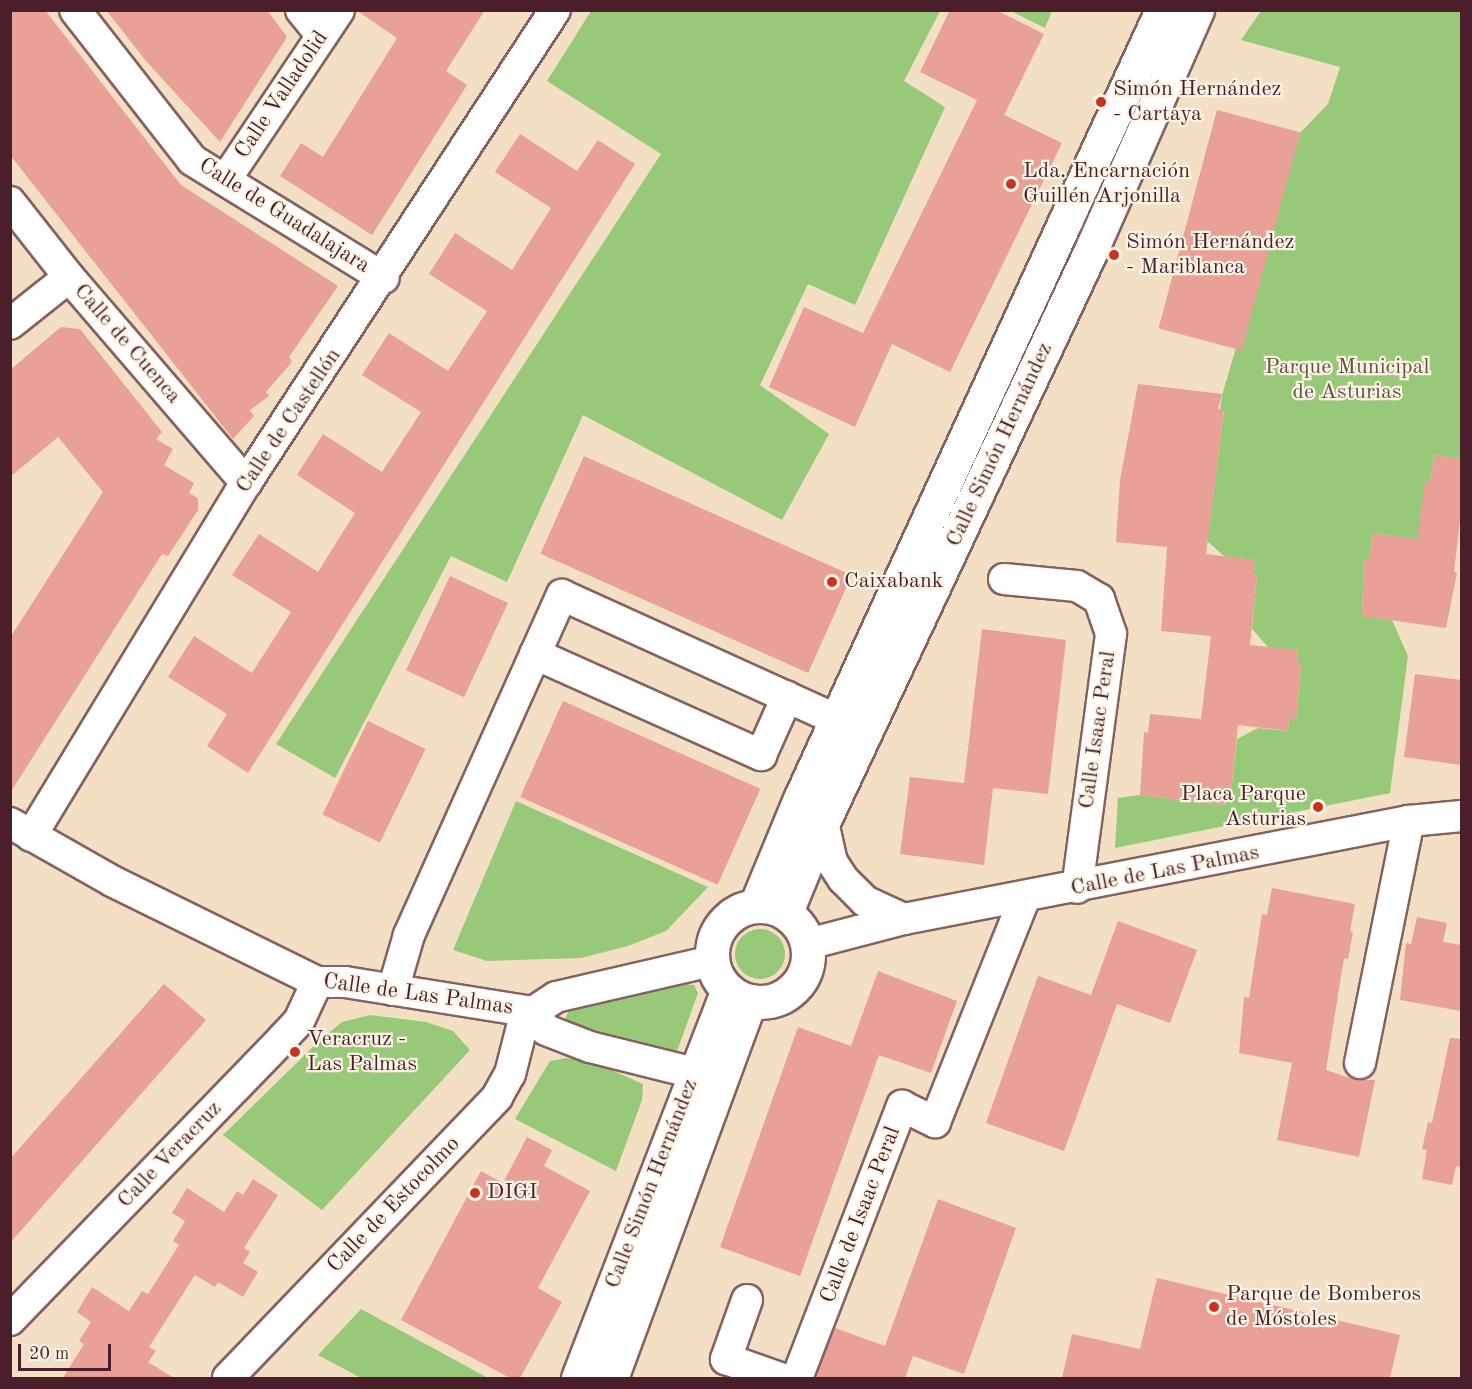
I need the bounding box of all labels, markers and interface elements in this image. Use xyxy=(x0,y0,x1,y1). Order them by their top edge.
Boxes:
street label: Calle Valladolid xyxy=(230,26,334,164)
place label: Simón Hernández - Cartaya xyxy=(1113,76,1281,128)
marker: Simón Hernández - Cartaya xyxy=(1094,95,1108,109)
street label: Calle de Guadalajara xyxy=(193,153,375,279)
place label: Lda. Encarnación Guillén Arjonilla xyxy=(1023,158,1190,210)
marker: Lda. Encarnación Guillén Arjonilla xyxy=(1004,177,1018,191)
place label: Simón Hernández - Mariblanca xyxy=(1126,229,1294,280)
marker: Simón Hernández - Mariblanca xyxy=(1107,248,1121,262)
street label: Calle de Cuenca xyxy=(68,279,186,409)
street label: Calle Simón Hernández xyxy=(941,339,1059,551)
street label: Calle de Castellón xyxy=(231,343,347,499)
park label: Parque Municipal de Asturias xyxy=(1265,354,1429,406)
place label: Caixabank xyxy=(844,569,943,595)
marker: Caixabank xyxy=(825,575,839,589)
street label: Calle Isaac Peral xyxy=(1074,649,1122,811)
place label: Placa Parque Asturias xyxy=(1181,781,1306,832)
marker: Placa Parque Asturias xyxy=(1311,800,1325,814)
street label: Calle de Las Palmas xyxy=(1068,840,1262,902)
street label: Calle de Las Palmas xyxy=(321,969,515,1021)
place label: Veracruz - Las Palmas xyxy=(307,1026,417,1078)
marker: Veracruz - Las Palmas xyxy=(288,1045,302,1059)
street label: Calle Simón Hernández xyxy=(600,1076,704,1292)
street label: Calle Veracruz xyxy=(112,1096,228,1214)
street label: Calle de Isaac Peral xyxy=(815,1123,907,1307)
street label: Calle de Estocolmo xyxy=(322,1131,466,1279)
place label: DIGI xyxy=(487,1180,537,1206)
marker: DIGI xyxy=(468,1186,482,1200)
place label: Parque de Bomberos de Móstoles xyxy=(1226,1281,1421,1332)
marker: Parque de Bomberos de Móstoles xyxy=(1207,1300,1221,1314)
scale bar xyxy=(21,1332,114,1370)
text: 20 m xyxy=(29,1345,69,1363)

